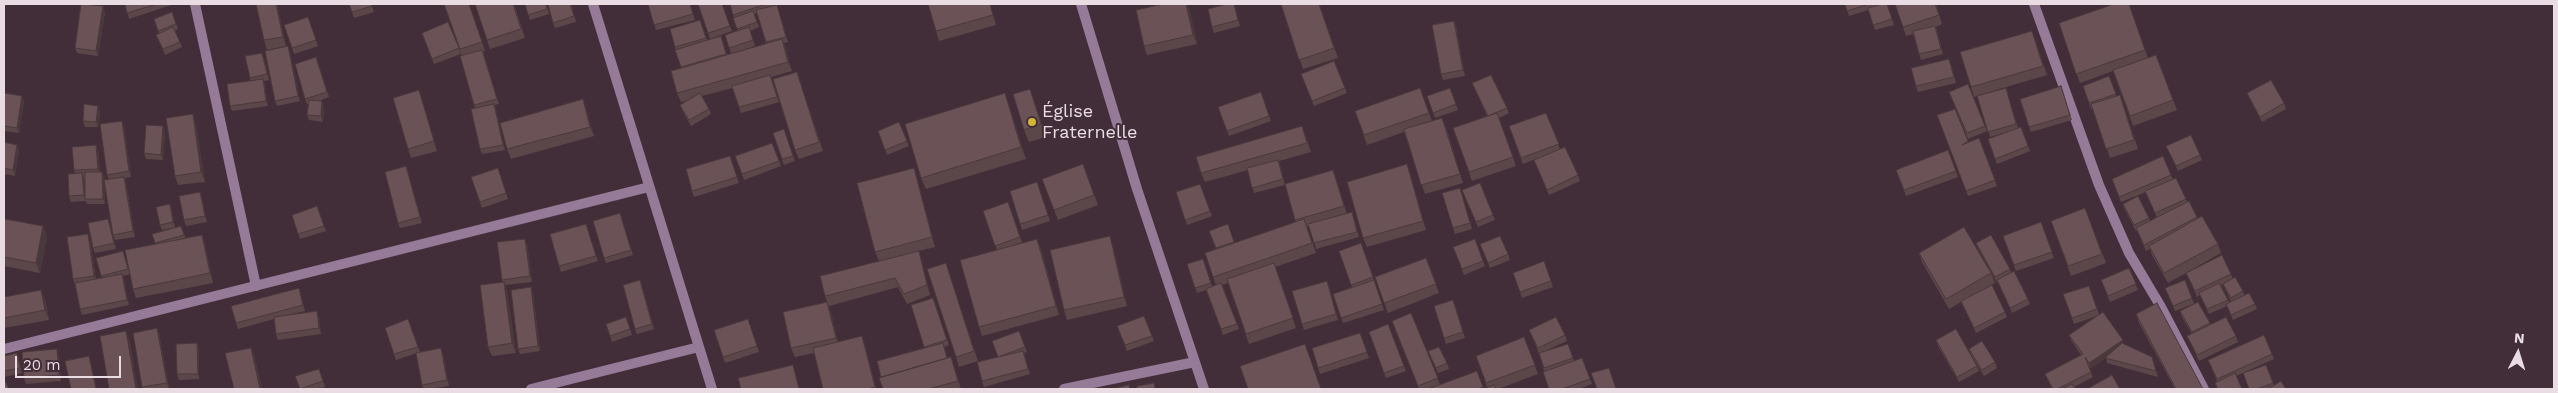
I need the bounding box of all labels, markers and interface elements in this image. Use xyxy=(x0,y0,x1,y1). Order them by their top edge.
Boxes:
place label: Église Fraternelle xyxy=(1042,101,1137,144)
marker: Église Fraternelle xyxy=(1026,116,1038,128)
north arrow xyxy=(2493,328,2543,378)
text: N xyxy=(2513,330,2525,346)
scale bar xyxy=(18,346,124,378)
text: 20 m xyxy=(23,356,61,374)

